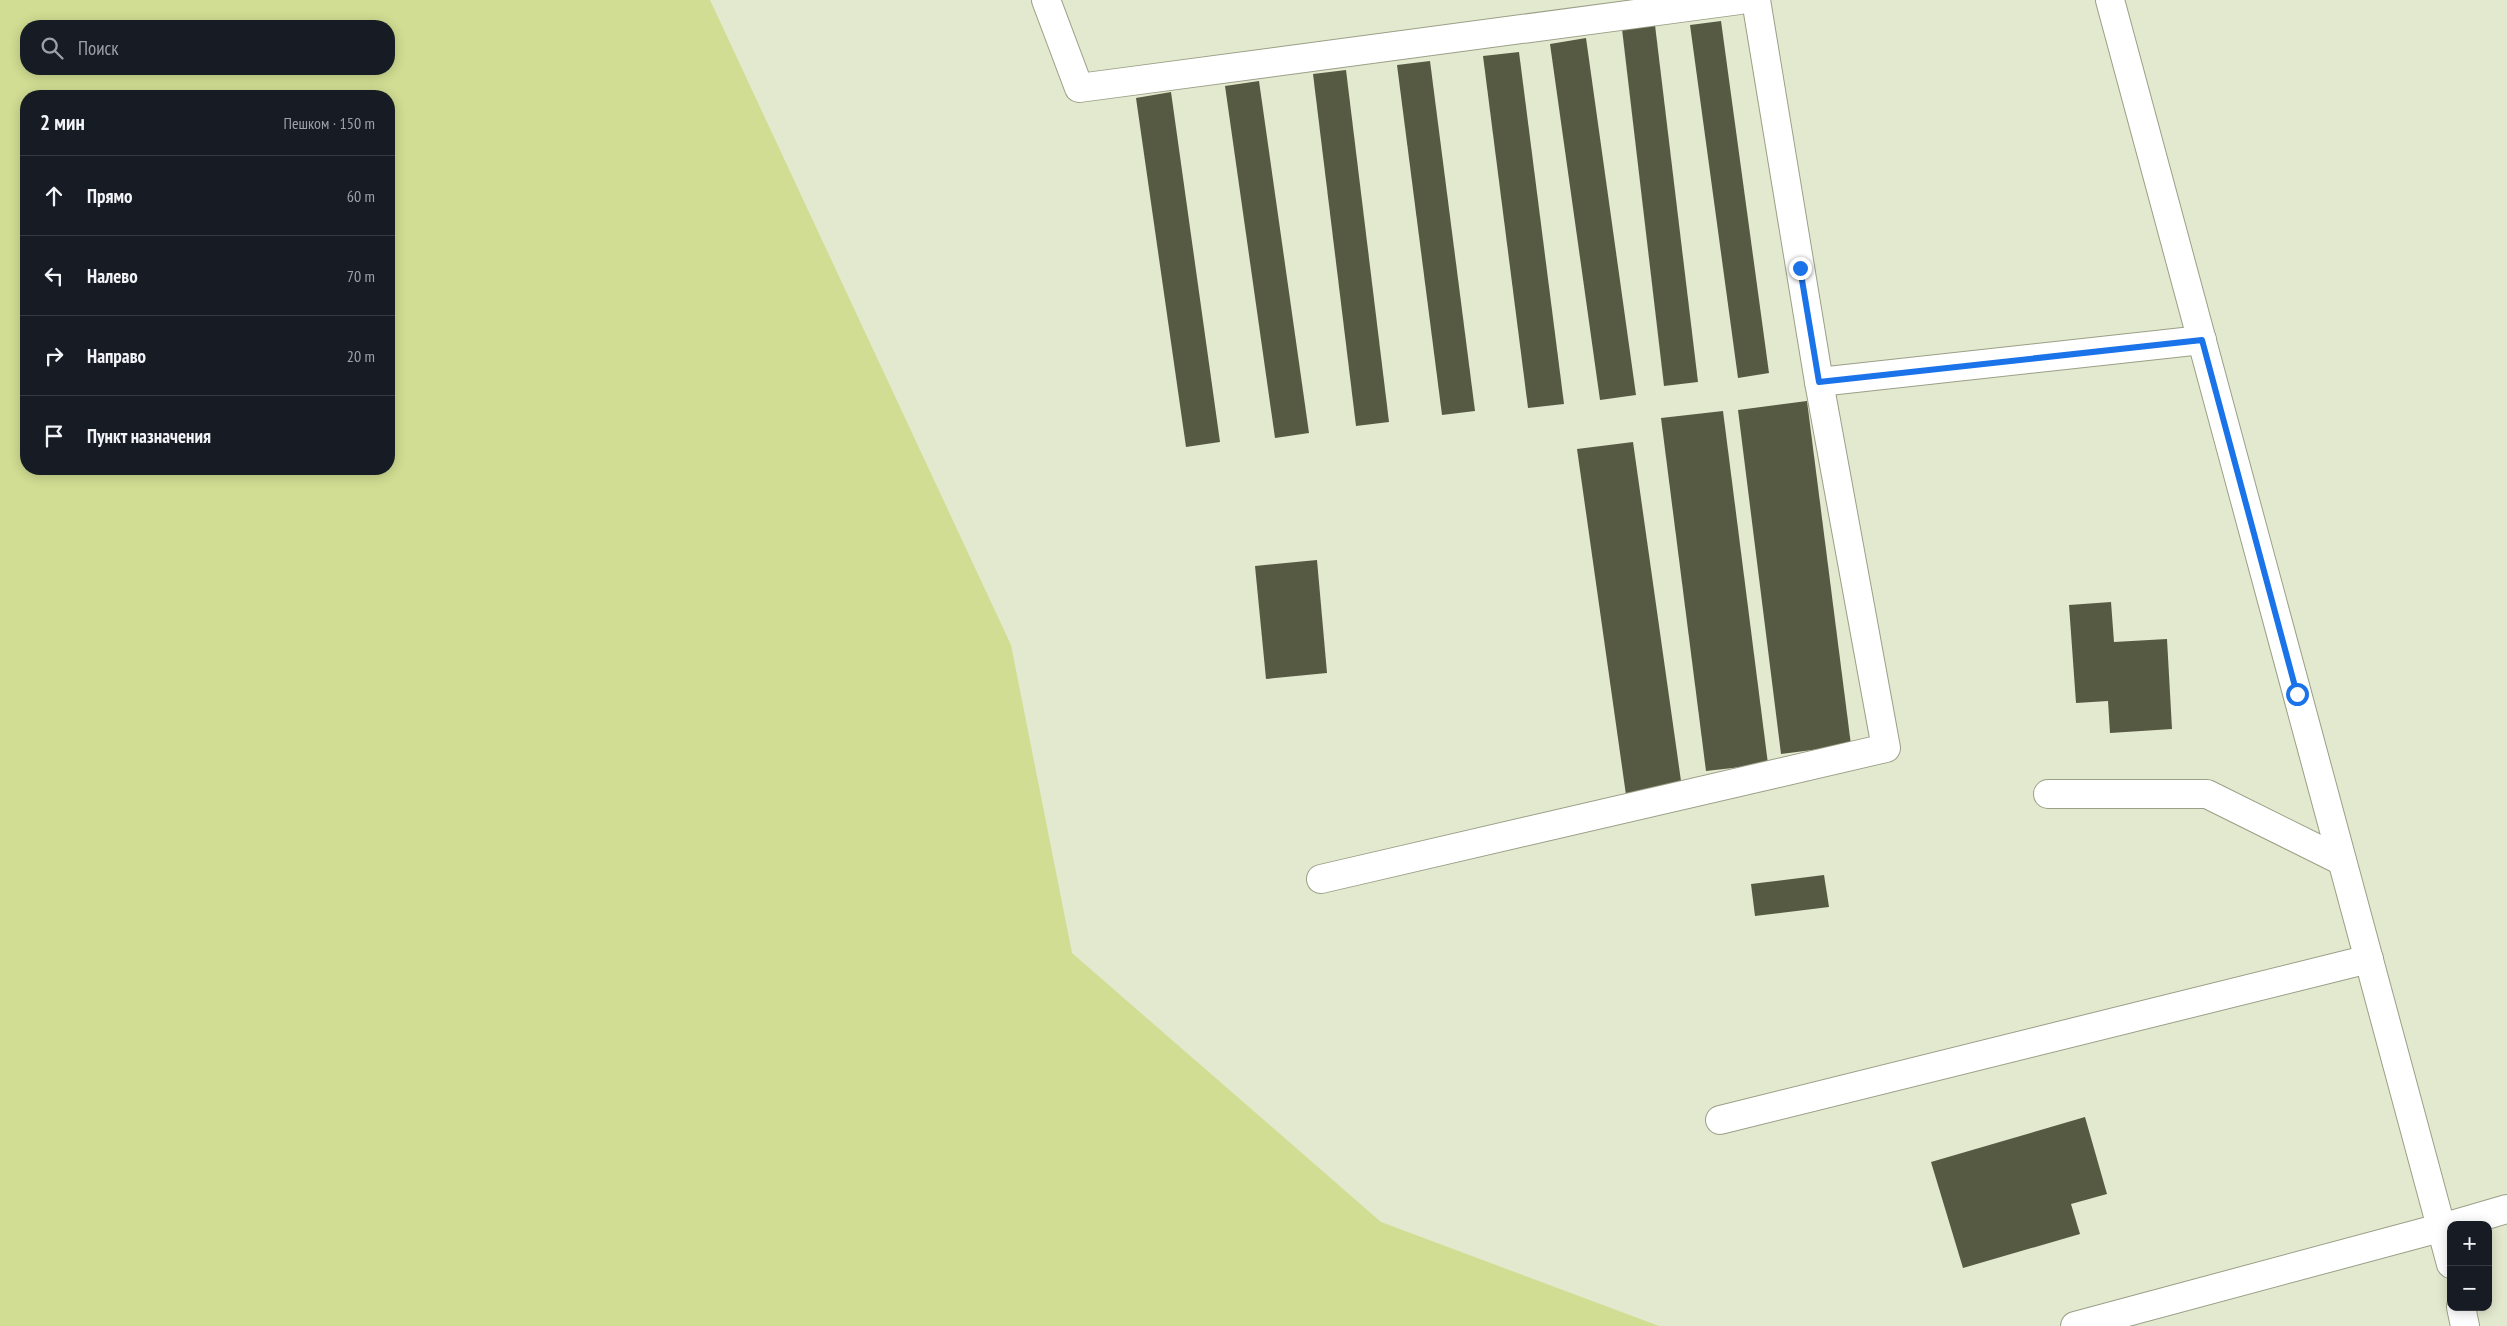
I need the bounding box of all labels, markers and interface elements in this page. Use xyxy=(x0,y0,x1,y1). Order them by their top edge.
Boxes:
search box xyxy=(20,20,395,75)
icon: search xyxy=(38,34,66,62)
text: Поиск xyxy=(78,36,119,60)
text: 2 мин xyxy=(40,109,85,136)
text: Пешком · 150 m xyxy=(284,113,375,133)
icon: ahead xyxy=(40,182,68,210)
text: Прямо xyxy=(87,184,132,208)
text: 60 m xyxy=(347,186,375,206)
route end xyxy=(1789,257,1812,280)
icon: left xyxy=(40,262,68,290)
text: Налево xyxy=(87,264,138,288)
text: 70 m xyxy=(347,266,375,286)
icon: right xyxy=(40,342,68,370)
text: Направо xyxy=(87,344,146,368)
text: 20 m xyxy=(347,346,375,366)
icon: arrive xyxy=(40,422,68,450)
text: Пункт назначения xyxy=(87,424,211,448)
route start xyxy=(2286,683,2309,706)
map controls xyxy=(2447,1221,2492,1311)
button: + xyxy=(2447,1221,2492,1266)
button: − xyxy=(2447,1266,2492,1311)

